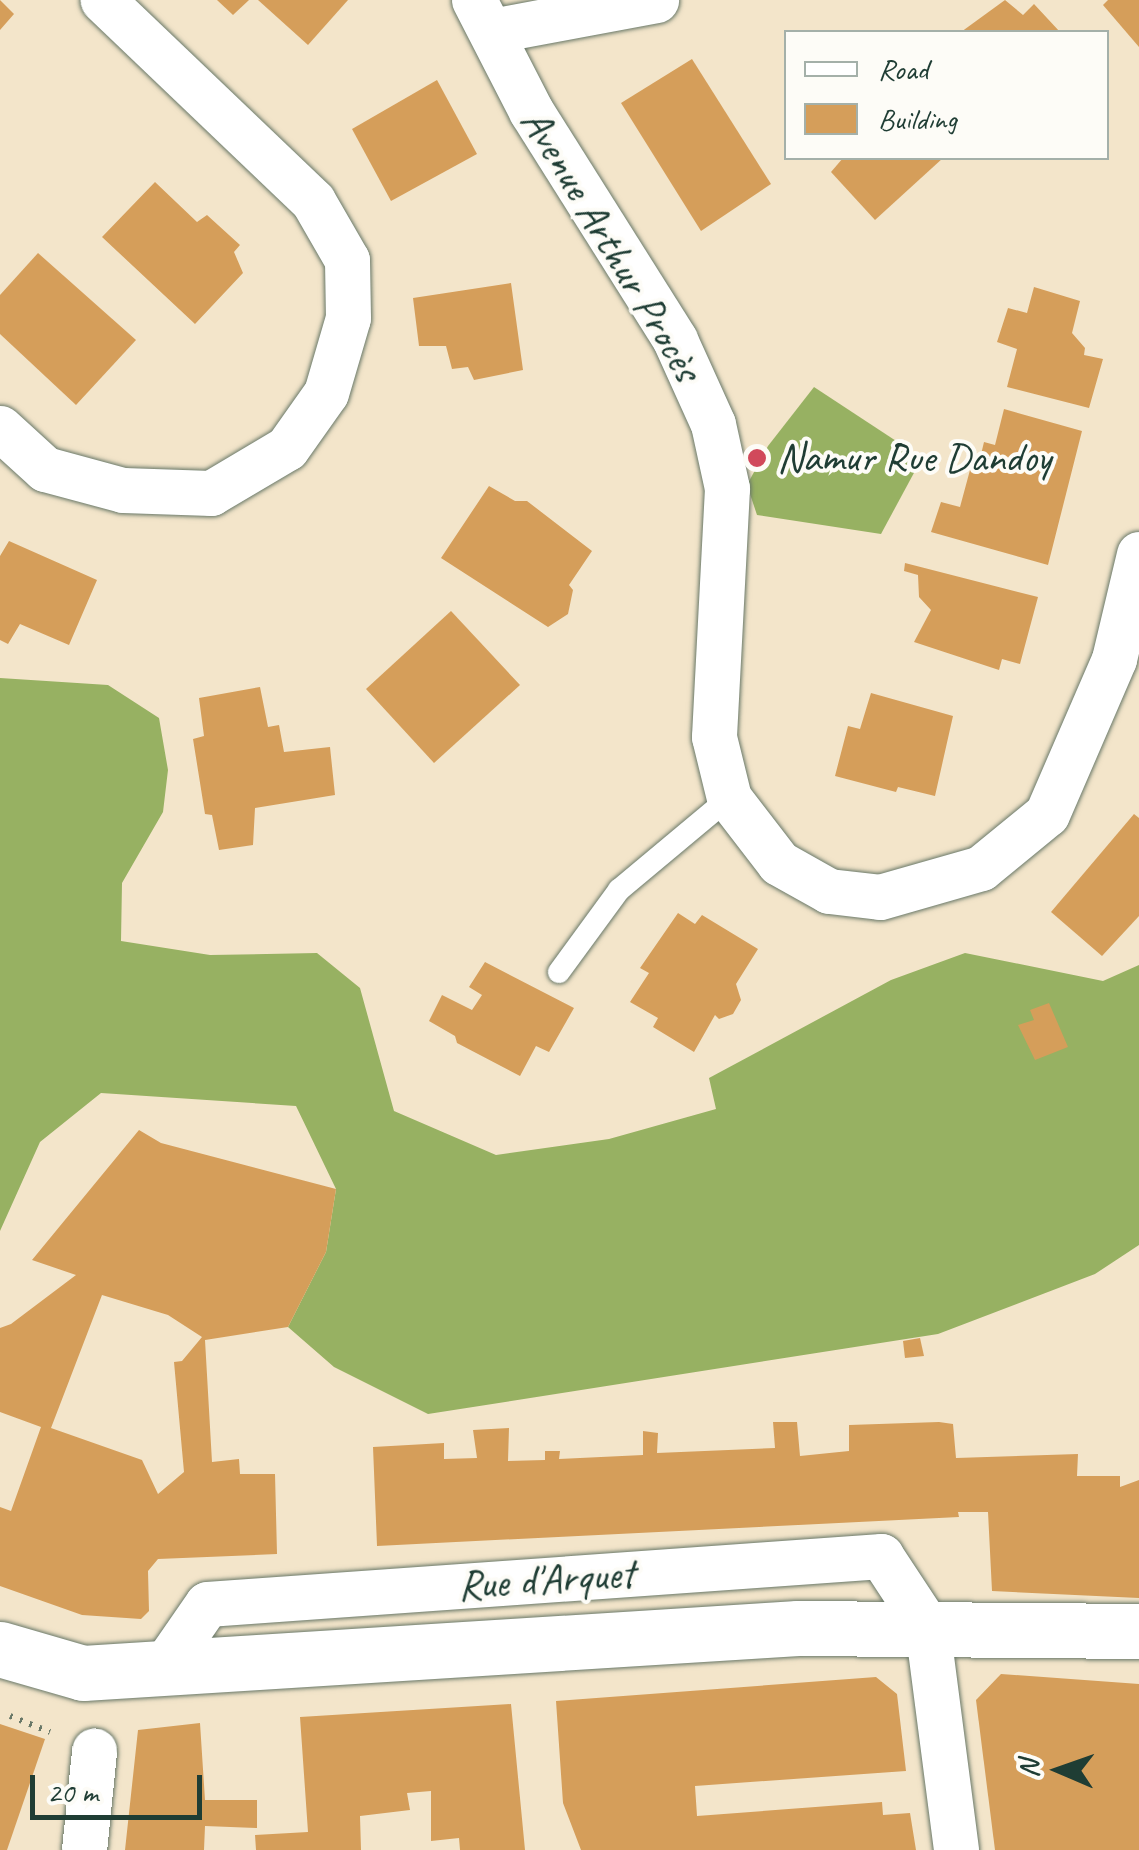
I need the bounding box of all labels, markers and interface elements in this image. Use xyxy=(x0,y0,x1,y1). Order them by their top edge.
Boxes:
legend xyxy=(784,30,1109,160)
text: Road xyxy=(878,50,928,88)
street label: Avenue Arthur Procès xyxy=(510,100,712,390)
text: Building xyxy=(878,100,957,138)
place label: Namur Rue Dandoy xyxy=(777,433,1053,483)
marker: Namur Rue Dandoy xyxy=(746,447,768,469)
street label: Rue d'Arquet xyxy=(456,1549,636,1611)
north arrow xyxy=(1009,1720,1109,1820)
scale bar xyxy=(35,1755,208,1817)
text: N xyxy=(1011,1760,1046,1778)
text: 20 m xyxy=(47,1773,98,1811)

